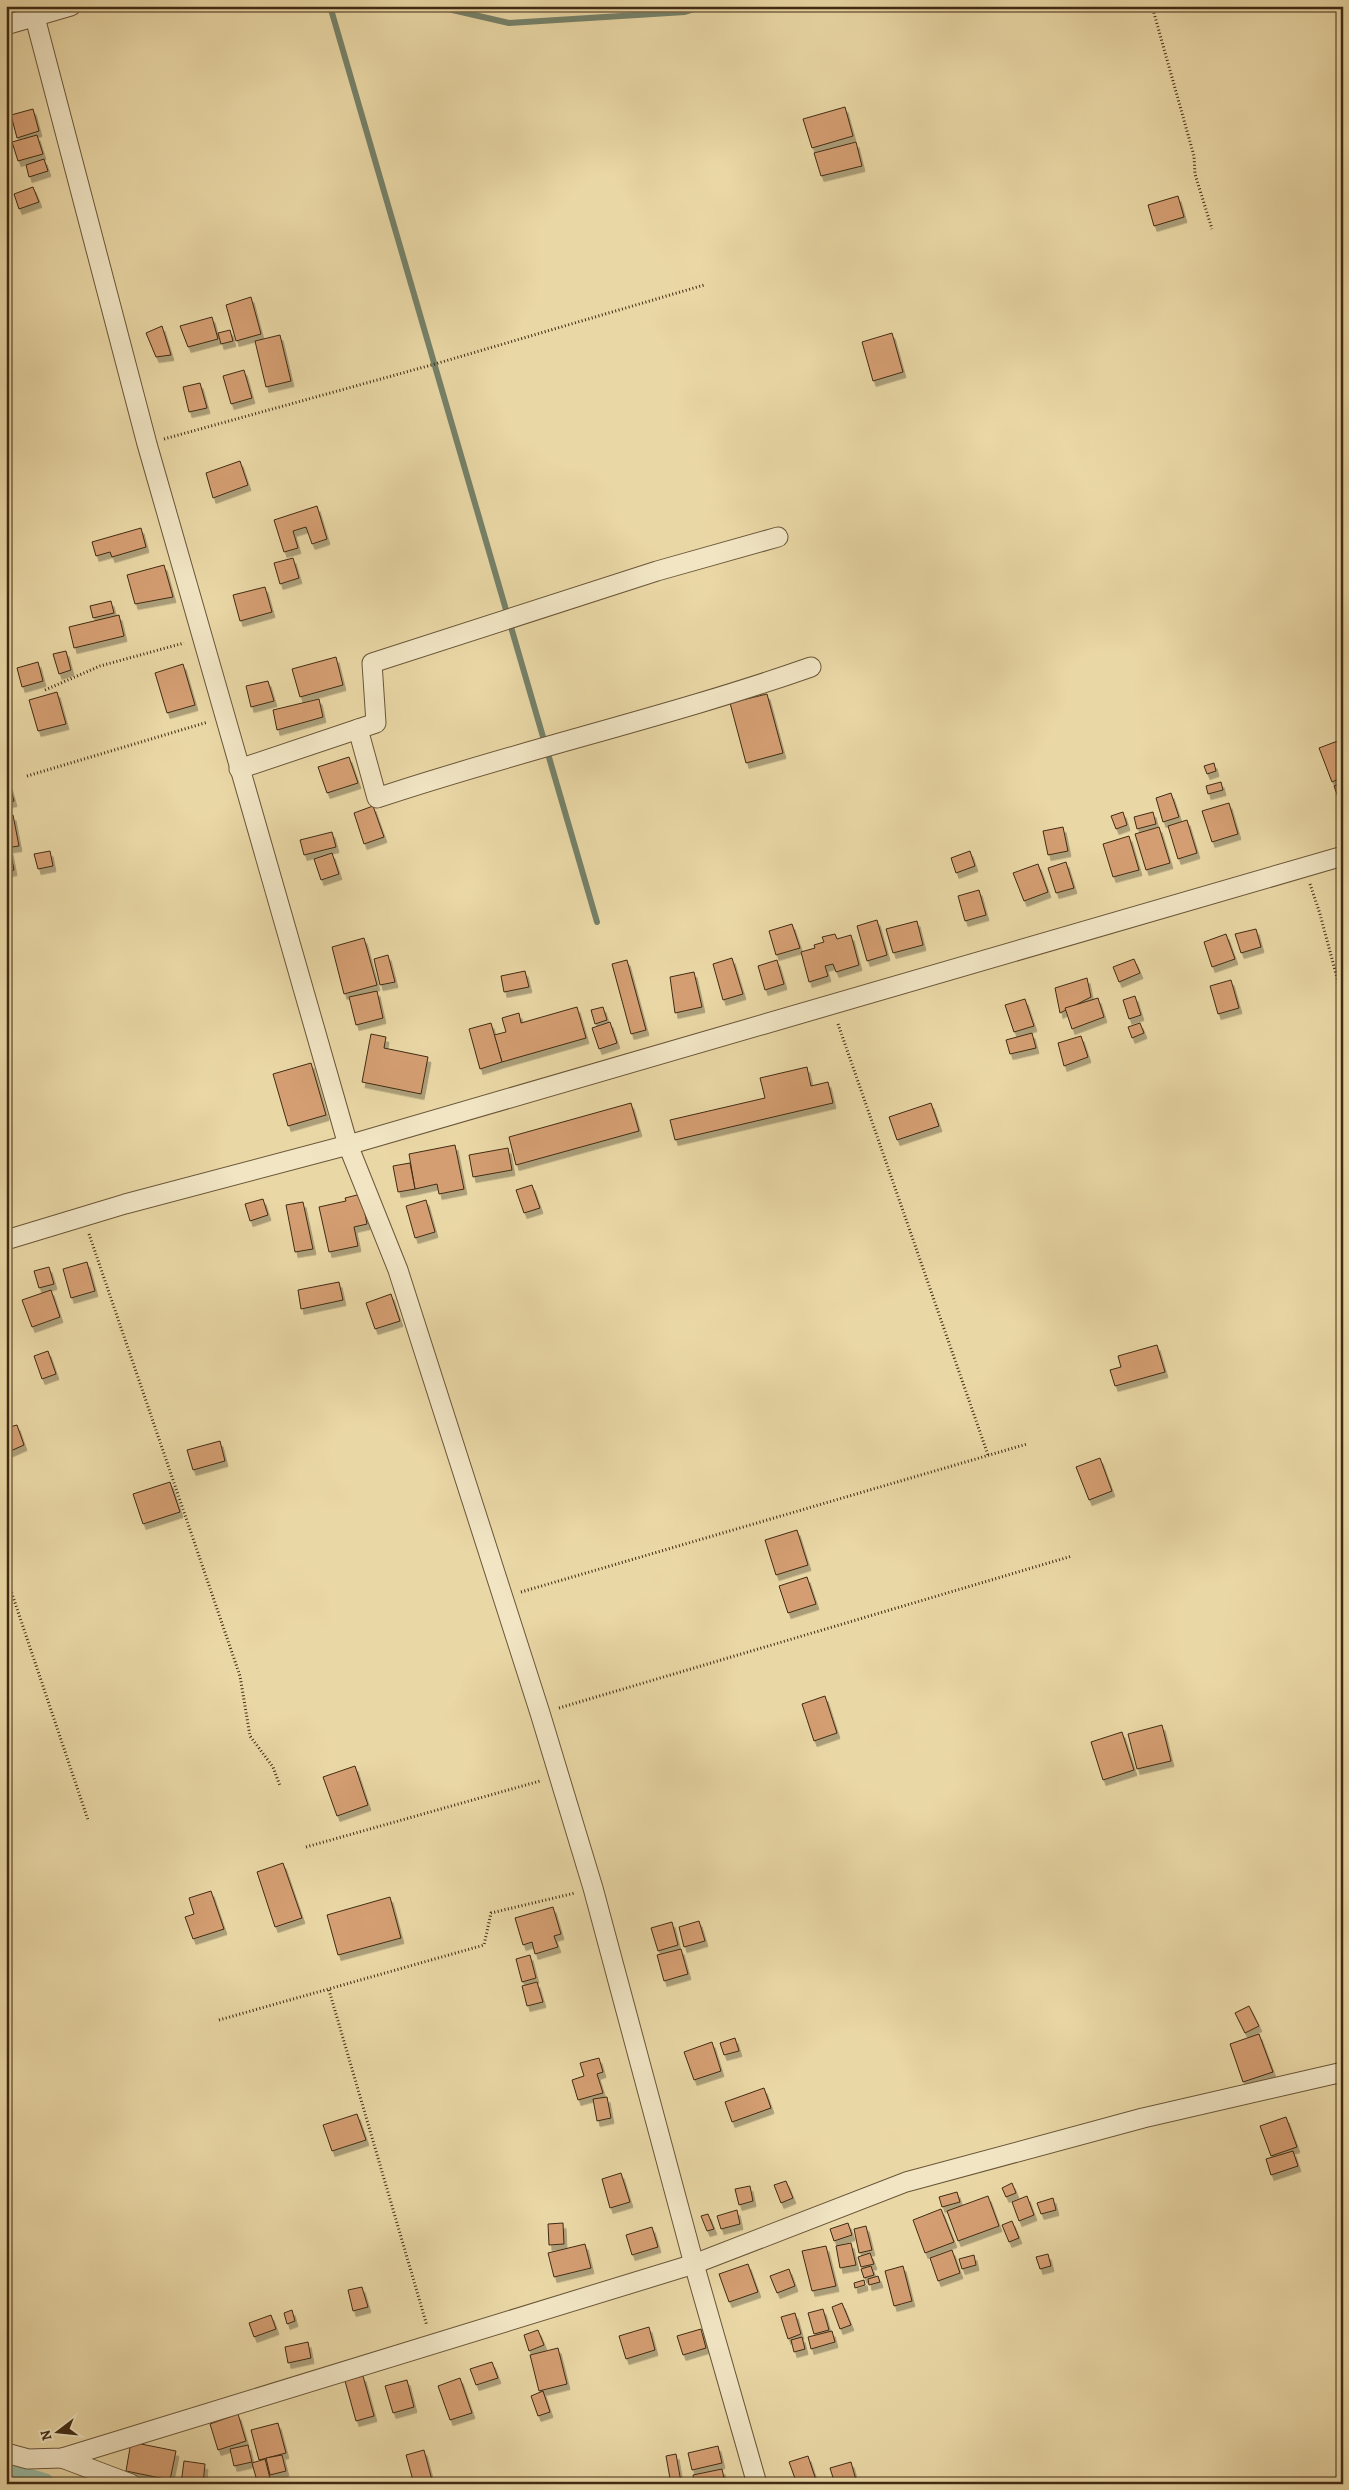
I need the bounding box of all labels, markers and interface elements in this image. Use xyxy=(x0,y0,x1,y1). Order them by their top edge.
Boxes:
north arrow xyxy=(32,2408,82,2458)
text: N xyxy=(35,2428,57,2443)

